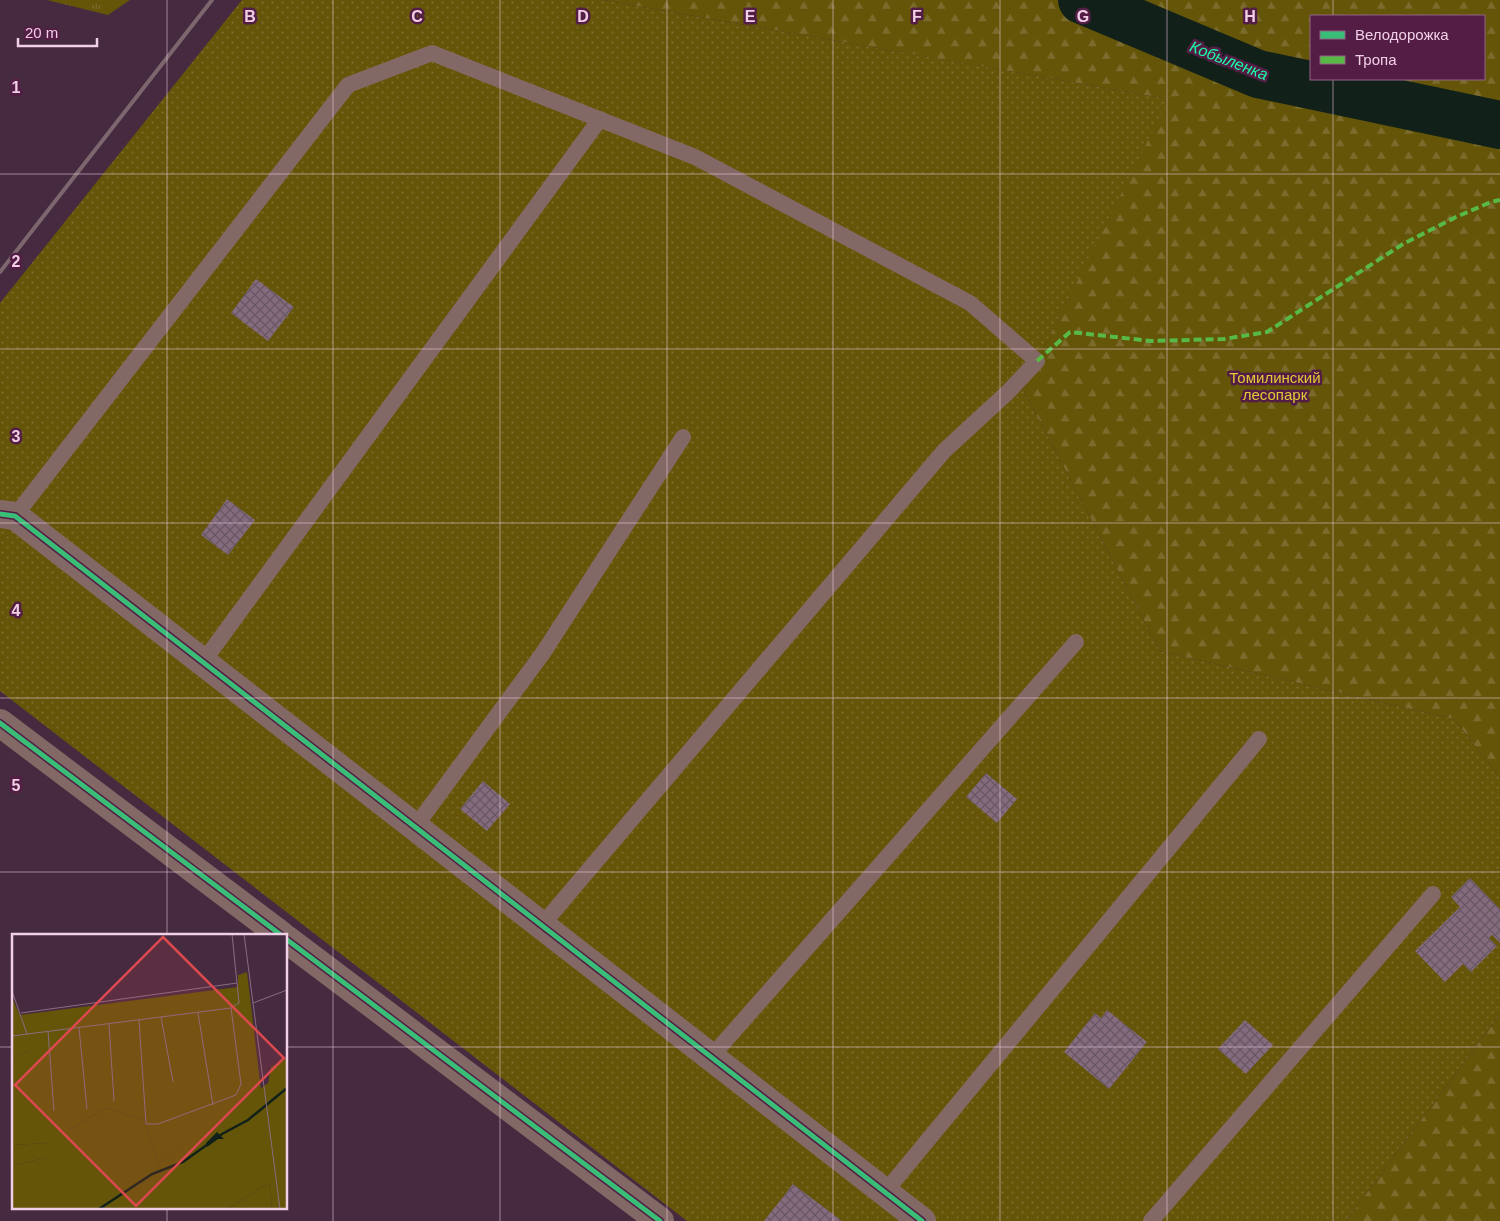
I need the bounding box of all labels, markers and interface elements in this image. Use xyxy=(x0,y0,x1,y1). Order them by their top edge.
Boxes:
text: B xyxy=(244,8,256,25)
text: C xyxy=(411,8,423,25)
text: D xyxy=(577,8,589,25)
text: E xyxy=(745,8,756,25)
text: F xyxy=(912,8,922,25)
text: G xyxy=(1077,8,1089,25)
text: H xyxy=(1244,8,1256,25)
scale bar xyxy=(18,15,96,47)
legend xyxy=(1310,15,1485,80)
text: 20 m xyxy=(25,24,58,41)
text: Велодорожка xyxy=(1355,26,1449,43)
water label: Кобыленка xyxy=(1187,38,1270,83)
text: Тропа xyxy=(1355,51,1397,68)
text: 1 xyxy=(12,79,21,96)
text: 2 xyxy=(12,253,21,270)
park label: Томилинский лесопарк xyxy=(1229,369,1321,403)
text: 3 xyxy=(12,428,21,445)
text: 4 xyxy=(12,602,21,619)
text: 5 xyxy=(12,777,21,794)
inset map xyxy=(12,934,288,1208)

